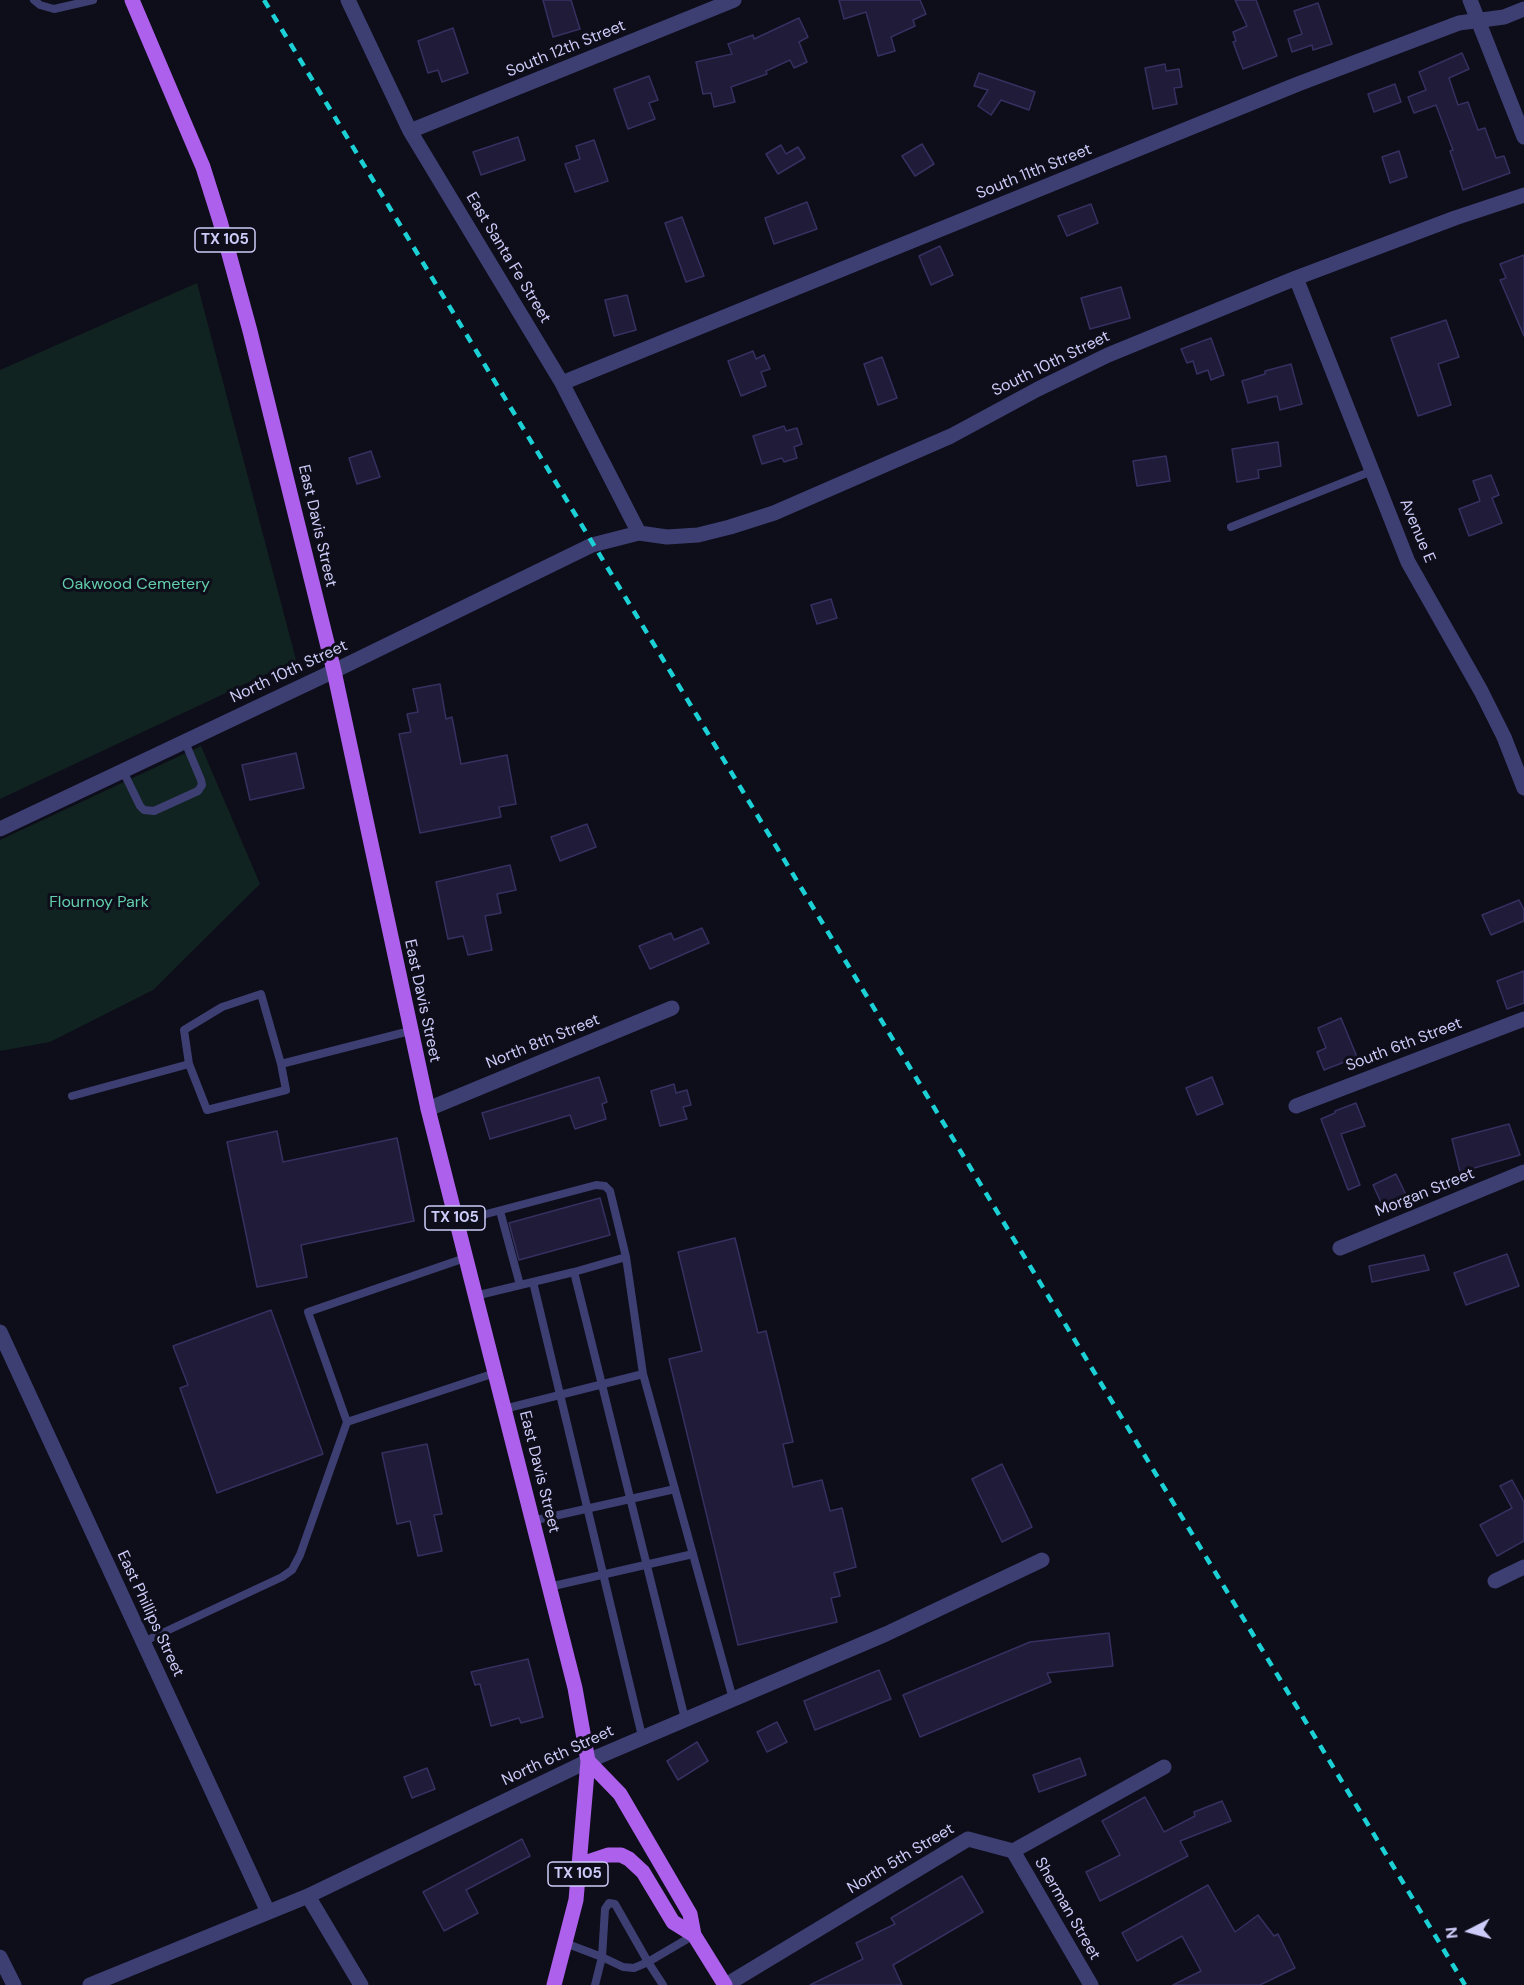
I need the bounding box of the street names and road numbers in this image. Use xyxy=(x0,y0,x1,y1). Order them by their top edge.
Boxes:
street label: South 12th Street xyxy=(504,16,628,82)
street label: South 11th Street xyxy=(974,140,1094,204)
street label: East Santa Fe Street xyxy=(461,189,555,327)
road number: TX 105 xyxy=(195,228,255,252)
street label: South 10th Street xyxy=(989,327,1113,401)
street label: East Davis Street xyxy=(294,463,340,589)
street label: Avenue E xyxy=(1395,496,1439,566)
street label: North 10th Street xyxy=(227,636,351,708)
street label: East Davis Street xyxy=(400,938,444,1064)
street label: North 8th Street xyxy=(483,1010,603,1074)
street label: South 6th Street xyxy=(1343,1014,1465,1076)
street label: Morgan Street xyxy=(1373,1164,1477,1222)
road number: TX 105 xyxy=(425,1206,485,1230)
street label: East Davis Street xyxy=(515,1409,563,1535)
street label: East Phillips Street xyxy=(112,1548,188,1680)
street label: North 6th Street xyxy=(499,1722,617,1790)
street label: North 5th Street xyxy=(844,1820,958,1898)
street label: Sherman Street xyxy=(1030,1854,1104,1964)
road number: TX 105 xyxy=(548,1862,608,1886)

